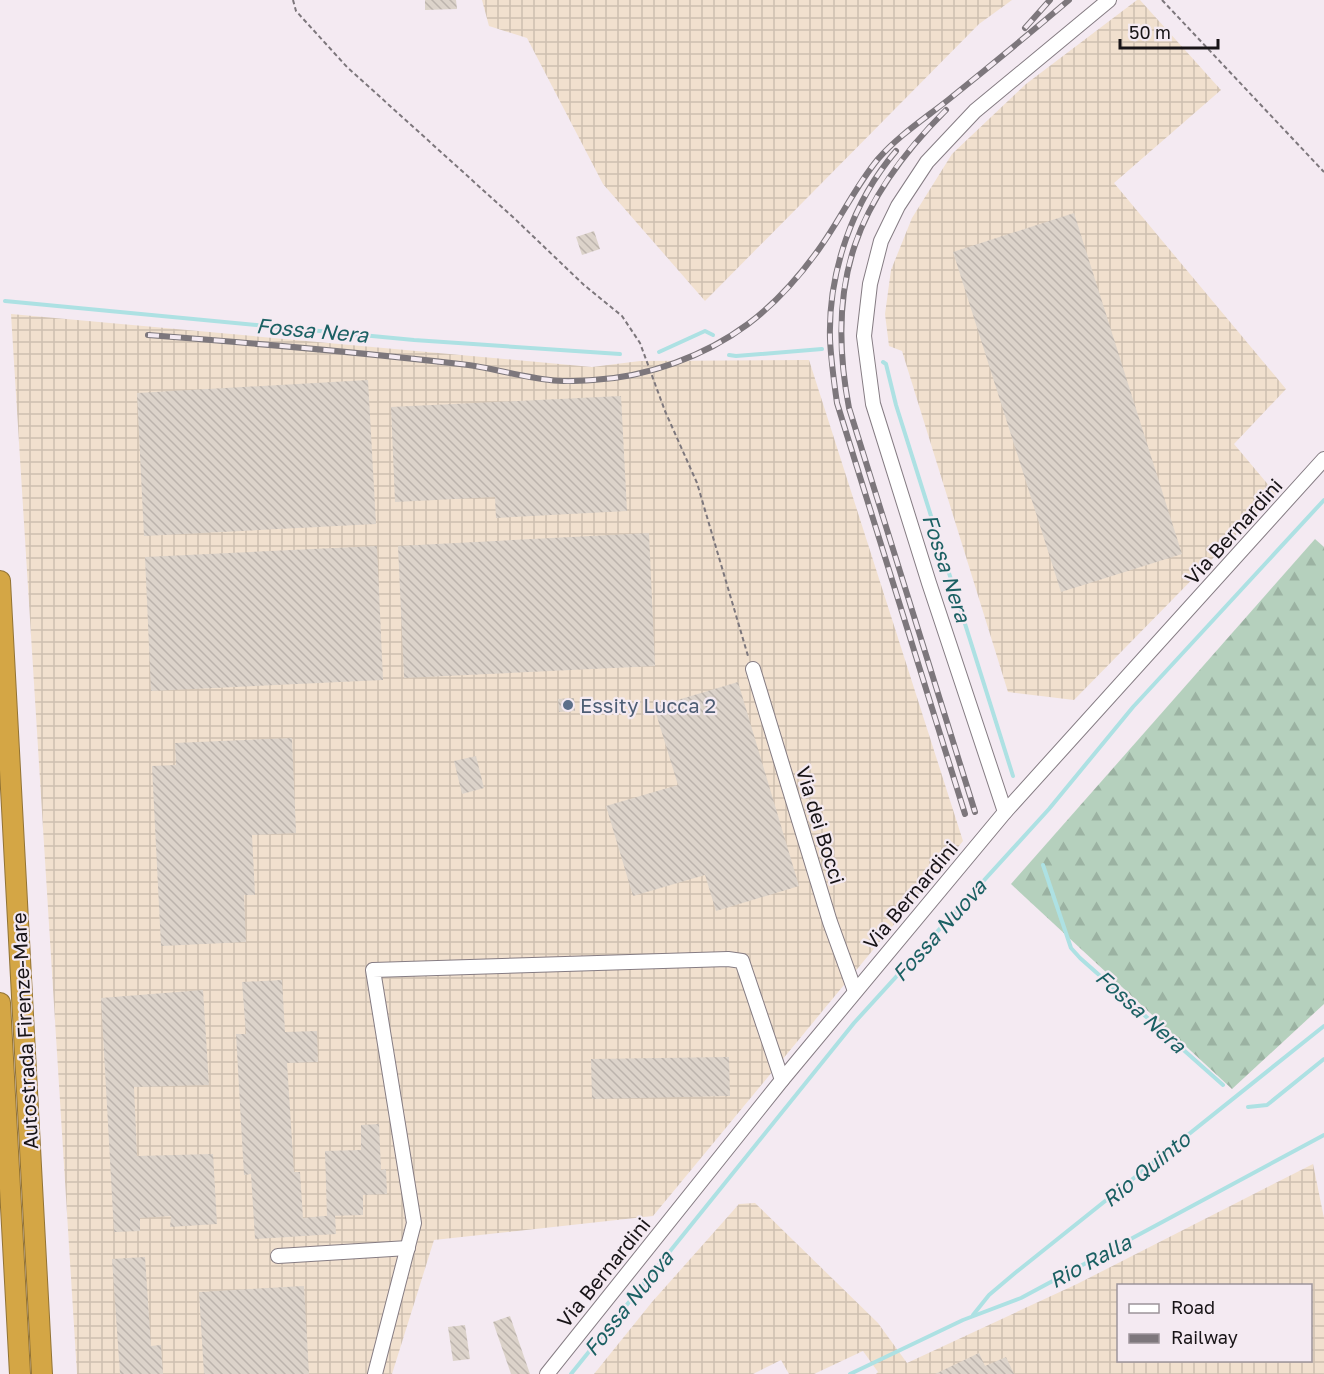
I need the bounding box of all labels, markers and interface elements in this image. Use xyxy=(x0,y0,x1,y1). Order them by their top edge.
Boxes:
scale bar xyxy=(1120,12,1218,50)
text: 50 m xyxy=(1129,21,1171,43)
water label: Fossa Nera xyxy=(255,312,370,348)
street label: Via Bernardini xyxy=(1179,473,1287,589)
water label: Fossa Nera xyxy=(917,511,977,626)
place label: Essity Lucca 2 xyxy=(580,693,716,717)
marker: Essity Lucca 2 xyxy=(561,698,575,712)
street label: Via dei Bocci xyxy=(792,763,850,887)
street label: Via Bernardini xyxy=(858,836,962,954)
water label: Fossa Nuova xyxy=(886,873,992,986)
street label: Autostrada Firenze-Mare xyxy=(6,912,42,1150)
water label: Fossa Nera xyxy=(1091,964,1192,1059)
water label: Rio Quinto xyxy=(1097,1125,1196,1212)
street label: Via Bernardini xyxy=(551,1212,655,1332)
water label: Rio Ralla xyxy=(1045,1228,1136,1293)
water label: Fossa Nuova xyxy=(578,1244,679,1361)
legend xyxy=(1117,1284,1312,1362)
text: Road xyxy=(1171,1296,1215,1318)
text: Railway xyxy=(1171,1326,1238,1348)

